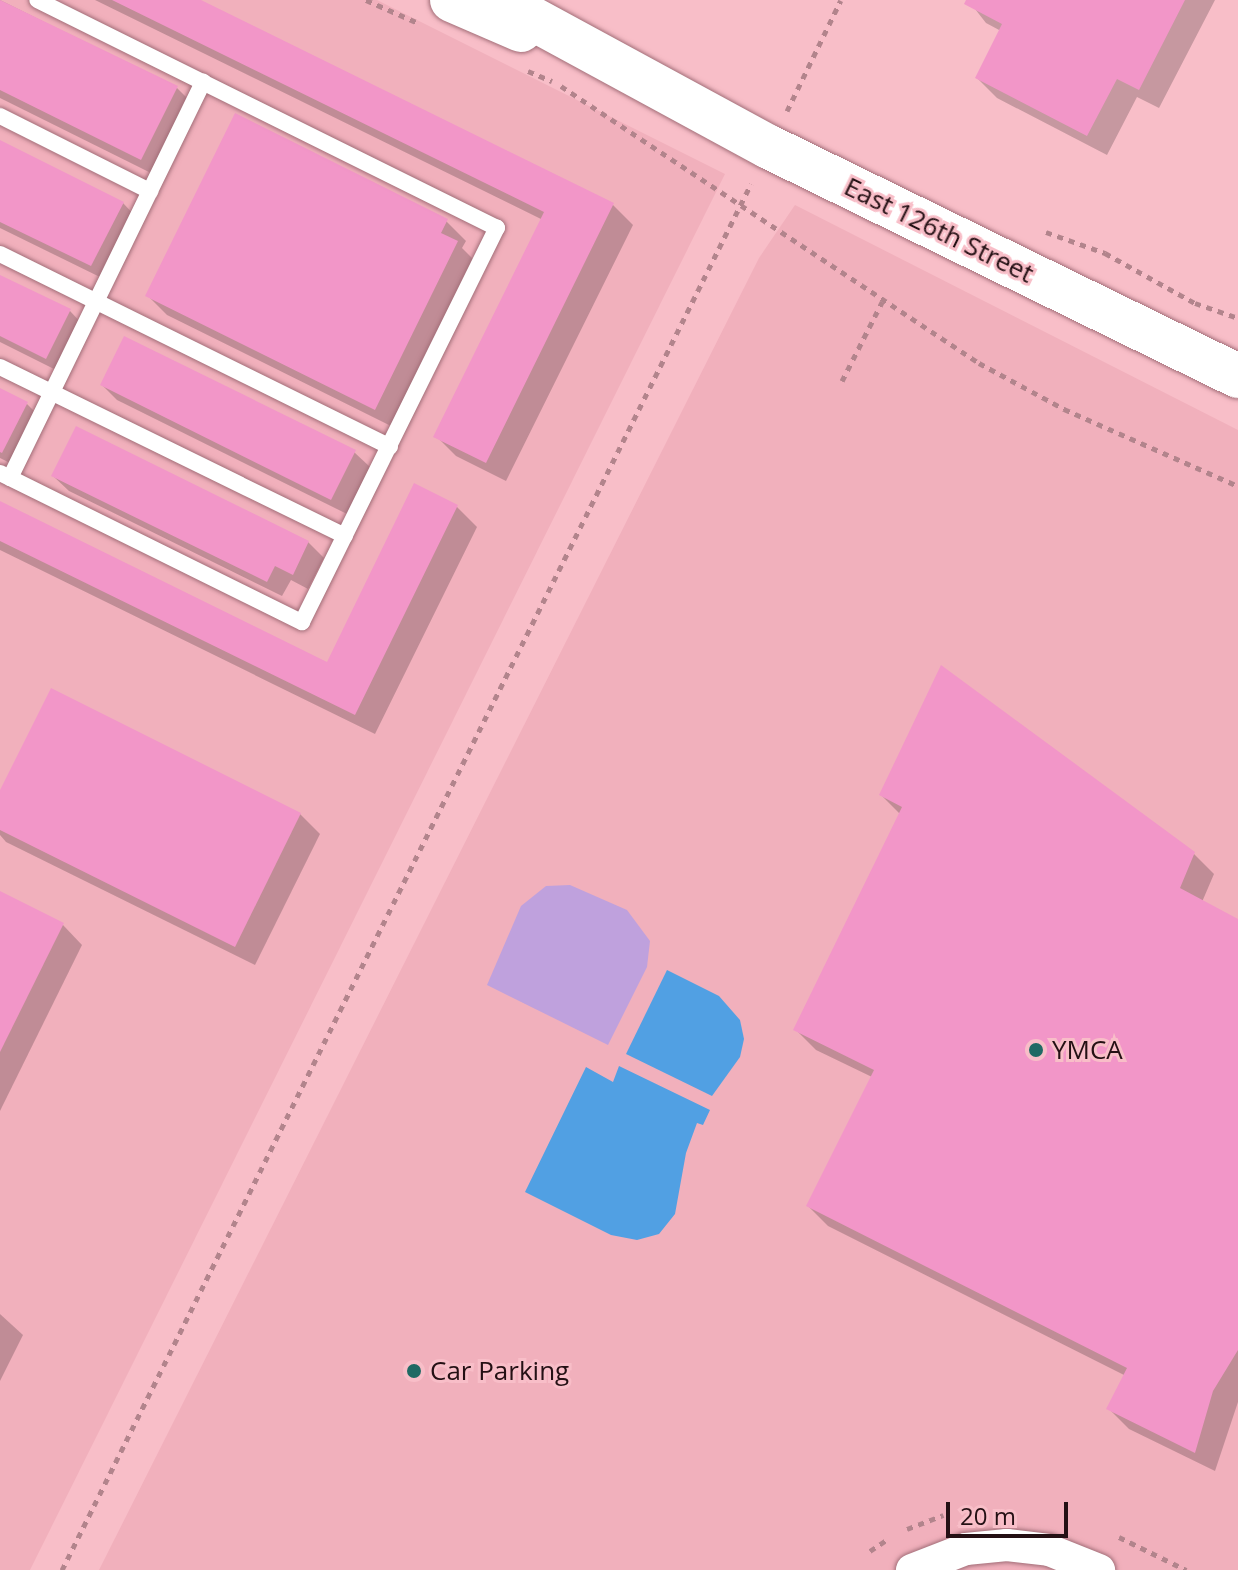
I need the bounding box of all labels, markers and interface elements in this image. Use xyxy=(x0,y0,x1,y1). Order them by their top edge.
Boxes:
street label: East 126th Street xyxy=(839,171,1039,289)
place label: YMCA xyxy=(1052,1034,1123,1066)
marker: YMCA xyxy=(1027,1041,1045,1059)
place label: Car Parking xyxy=(430,1355,569,1387)
marker: Car Parking xyxy=(405,1362,423,1380)
scale bar xyxy=(950,1486,1072,1536)
text: 20 m xyxy=(960,1499,1016,1532)

